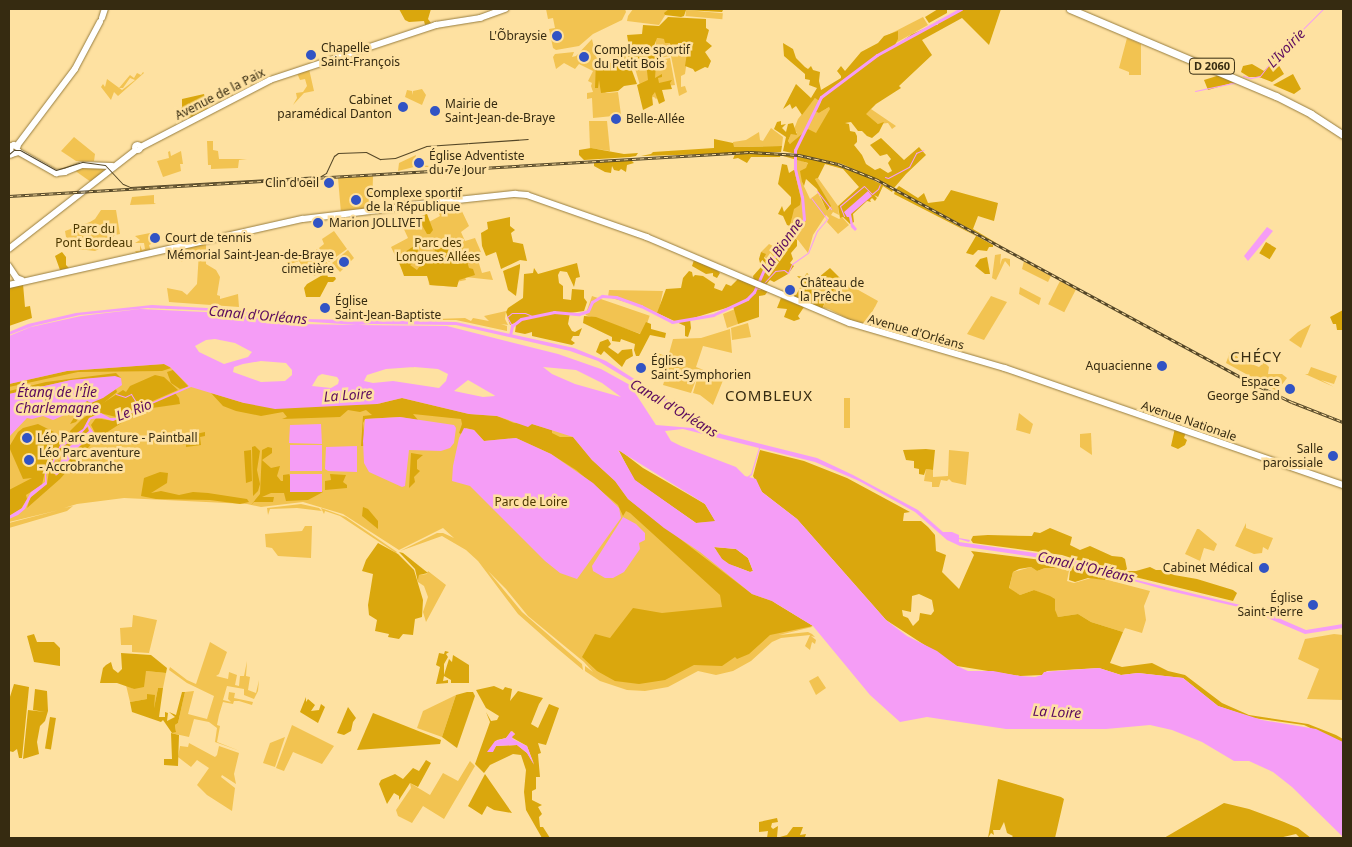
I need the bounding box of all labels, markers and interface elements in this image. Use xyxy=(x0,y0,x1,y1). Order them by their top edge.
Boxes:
water label: L'Ivoirie xyxy=(1263,25,1309,71)
place label: L'Õbraysie xyxy=(489,29,547,43)
marker: L'Õbraysie xyxy=(551,30,563,42)
place label: Chapelle Saint-François xyxy=(321,41,400,69)
place label: Complexe sportif du Petit Bois xyxy=(594,43,690,71)
marker: Chapelle Saint-François xyxy=(305,49,317,61)
marker: Complexe sportif du Petit Bois xyxy=(578,51,590,63)
road number: D 2060 xyxy=(1188,58,1236,74)
street label: Avenue de la Paix xyxy=(173,65,267,123)
place label: Cabinet paramédical Danton xyxy=(277,93,392,121)
place label: Mairie de Saint-Jean-de-Braye xyxy=(445,97,555,125)
marker: Cabinet paramédical Danton xyxy=(396,100,410,114)
marker: Mairie de Saint-Jean-de-Braye xyxy=(429,105,441,117)
place label: Belle-Allée xyxy=(626,112,685,126)
marker: Belle-Allée xyxy=(610,113,622,125)
place label: Église Adventiste du 7e Jour xyxy=(429,149,524,177)
marker: Église Adventiste du 7e Jour xyxy=(413,157,425,169)
place label: Clin d'oeil xyxy=(265,176,319,190)
marker: Clin d'oeil xyxy=(323,177,335,189)
place label: Complexe sportif de la République xyxy=(366,186,462,214)
marker: Complexe sportif de la République xyxy=(350,194,362,206)
water label: La Bionne xyxy=(758,215,806,275)
marker: Marion JOLLIVET xyxy=(311,216,325,230)
place label: Marion JOLLIVET xyxy=(329,216,422,230)
park label: Parc du Pont Bordeau xyxy=(55,222,133,250)
place label: Court de tennis xyxy=(165,231,252,245)
marker: Court de tennis xyxy=(149,232,161,244)
park label: Parc des Longues Allées xyxy=(396,236,480,264)
place label: Mémorial Saint-Jean-de-Braye cimetière xyxy=(167,248,334,276)
marker: Mémorial Saint-Jean-de-Braye cimetière xyxy=(338,256,350,268)
place label: Château de la Prêche xyxy=(800,276,864,304)
marker: Château de la Prêche xyxy=(784,284,796,296)
place label: Église Saint-Jean-Baptiste xyxy=(335,294,441,322)
water label: Canal d'Orléans xyxy=(208,302,308,328)
marker: Église Saint-Jean-Baptiste xyxy=(319,302,331,314)
street label: Avenue d'Orléans xyxy=(866,311,966,353)
district label: CHÉCY xyxy=(1229,348,1283,366)
place label: Église Saint-Symphorien xyxy=(651,354,751,382)
place label: Aquacienne xyxy=(1086,359,1152,373)
marker: Aquacienne xyxy=(1156,360,1168,372)
marker: Église Saint-Symphorien xyxy=(635,362,647,374)
water label: Canal d'Orléans xyxy=(627,375,721,441)
place label: Espace George Sand xyxy=(1207,375,1280,403)
marker: Espace George Sand xyxy=(1284,383,1296,395)
water label: Étang de l'Île Charlemagne xyxy=(15,384,99,417)
water label: La Loire xyxy=(323,385,373,405)
district label: COMBLEUX xyxy=(724,387,814,405)
water label: Le Rio xyxy=(114,396,154,424)
street label: Avenue Nationale xyxy=(1139,398,1239,444)
place label: Léo Parc aventure - Paintball xyxy=(37,431,198,445)
marker: Léo Parc aventure - Paintball xyxy=(21,432,33,444)
place label: Salle paroissiale xyxy=(1263,442,1323,470)
place label: Léo Parc aventure - Accrobranche xyxy=(39,446,140,474)
marker: Salle paroissiale xyxy=(1327,450,1339,462)
marker: Léo Parc aventure - Accrobranche xyxy=(23,454,35,466)
park label: Parc de Loire xyxy=(495,495,567,509)
water label: Canal d'Orléans xyxy=(1036,548,1136,586)
place label: Cabinet Médical xyxy=(1163,561,1253,575)
marker: Cabinet Médical xyxy=(1257,561,1271,575)
place label: Église Saint-Pierre xyxy=(1237,591,1303,619)
marker: Église Saint-Pierre xyxy=(1307,599,1319,611)
water label: La Loire xyxy=(1032,702,1082,722)

